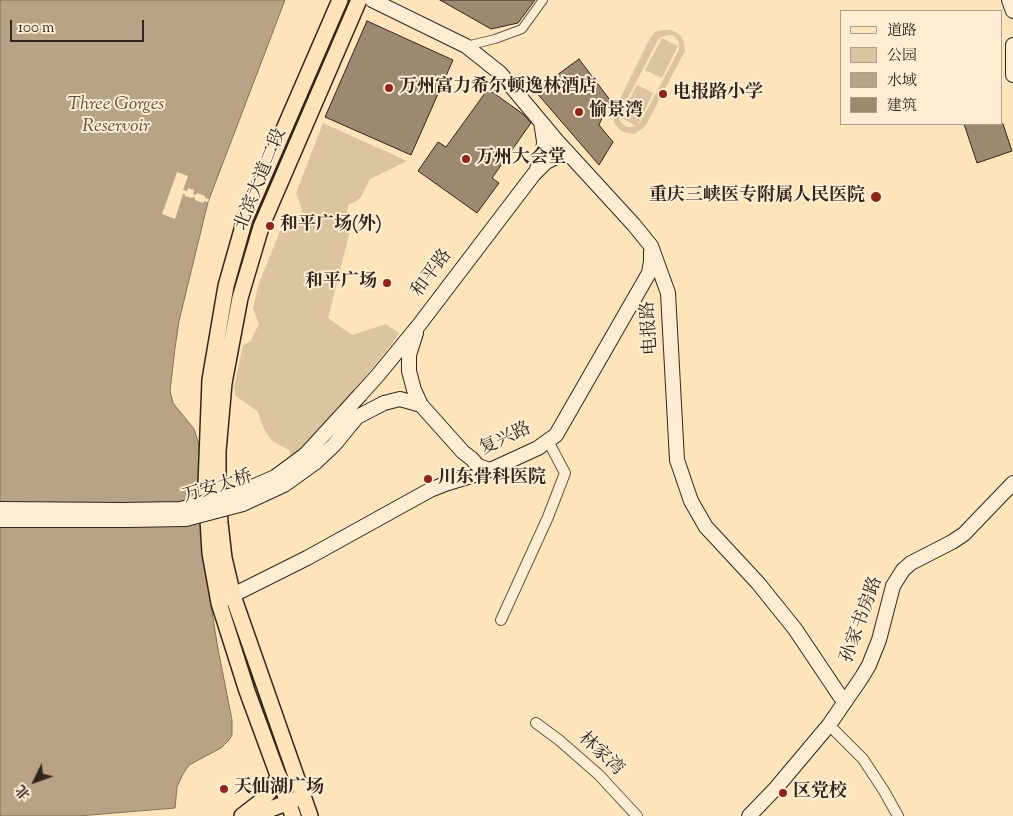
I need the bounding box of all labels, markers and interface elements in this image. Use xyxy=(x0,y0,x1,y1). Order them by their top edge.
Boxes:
scale bar xyxy=(12,10,146,42)
legend xyxy=(840,10,1003,125)
text: 100 m xyxy=(18,18,54,39)
text: 道路 xyxy=(887,21,917,42)
text: 公园 xyxy=(887,46,917,67)
text: 水域 xyxy=(887,71,917,92)
place label: 万州富力希尔顿逸林酒店 xyxy=(399,77,597,99)
marker: 万州富力希尔顿逸林酒店 xyxy=(383,82,395,94)
place label: 电报路小学 xyxy=(673,83,763,105)
marker: 电报路小学 xyxy=(657,88,669,100)
water label: Three Gorges Reservoir xyxy=(68,95,164,139)
text: 建筑 xyxy=(887,96,917,117)
place label: 愉景湾 xyxy=(589,101,643,123)
marker: 愉景湾 xyxy=(573,106,585,118)
street label: 北滨大道二段 xyxy=(232,126,292,234)
place label: 万州大会堂 xyxy=(476,148,566,170)
marker: 万州大会堂 xyxy=(460,153,472,165)
place label: 重庆三峡医专附属人民医院 xyxy=(649,186,865,208)
marker: 重庆三峡医专附属人民医院 xyxy=(869,190,883,204)
place label: 和平广场(外) xyxy=(280,215,382,237)
marker: 和平广场(外) xyxy=(264,220,276,232)
street label: 和平路 xyxy=(408,246,458,302)
place label: 和平广场 xyxy=(305,272,377,294)
marker: 和平广场 xyxy=(381,277,393,289)
street label: 电报路 xyxy=(638,300,664,356)
street label: 复兴路 xyxy=(477,419,535,461)
street label: 万安大桥 xyxy=(180,467,256,509)
place label: 川东骨科医院 xyxy=(438,468,546,490)
marker: 川东骨科医院 xyxy=(422,473,434,485)
street label: 孙家书房路 xyxy=(837,574,889,666)
street label: 林家湾 xyxy=(573,729,627,781)
north arrow xyxy=(10,756,60,806)
place label: 天仙湖广场 xyxy=(234,778,324,800)
text: 北 xyxy=(12,779,36,803)
place label: 区党校 xyxy=(793,782,847,804)
marker: 天仙湖广场 xyxy=(218,783,230,795)
marker: 区党校 xyxy=(777,787,789,799)

